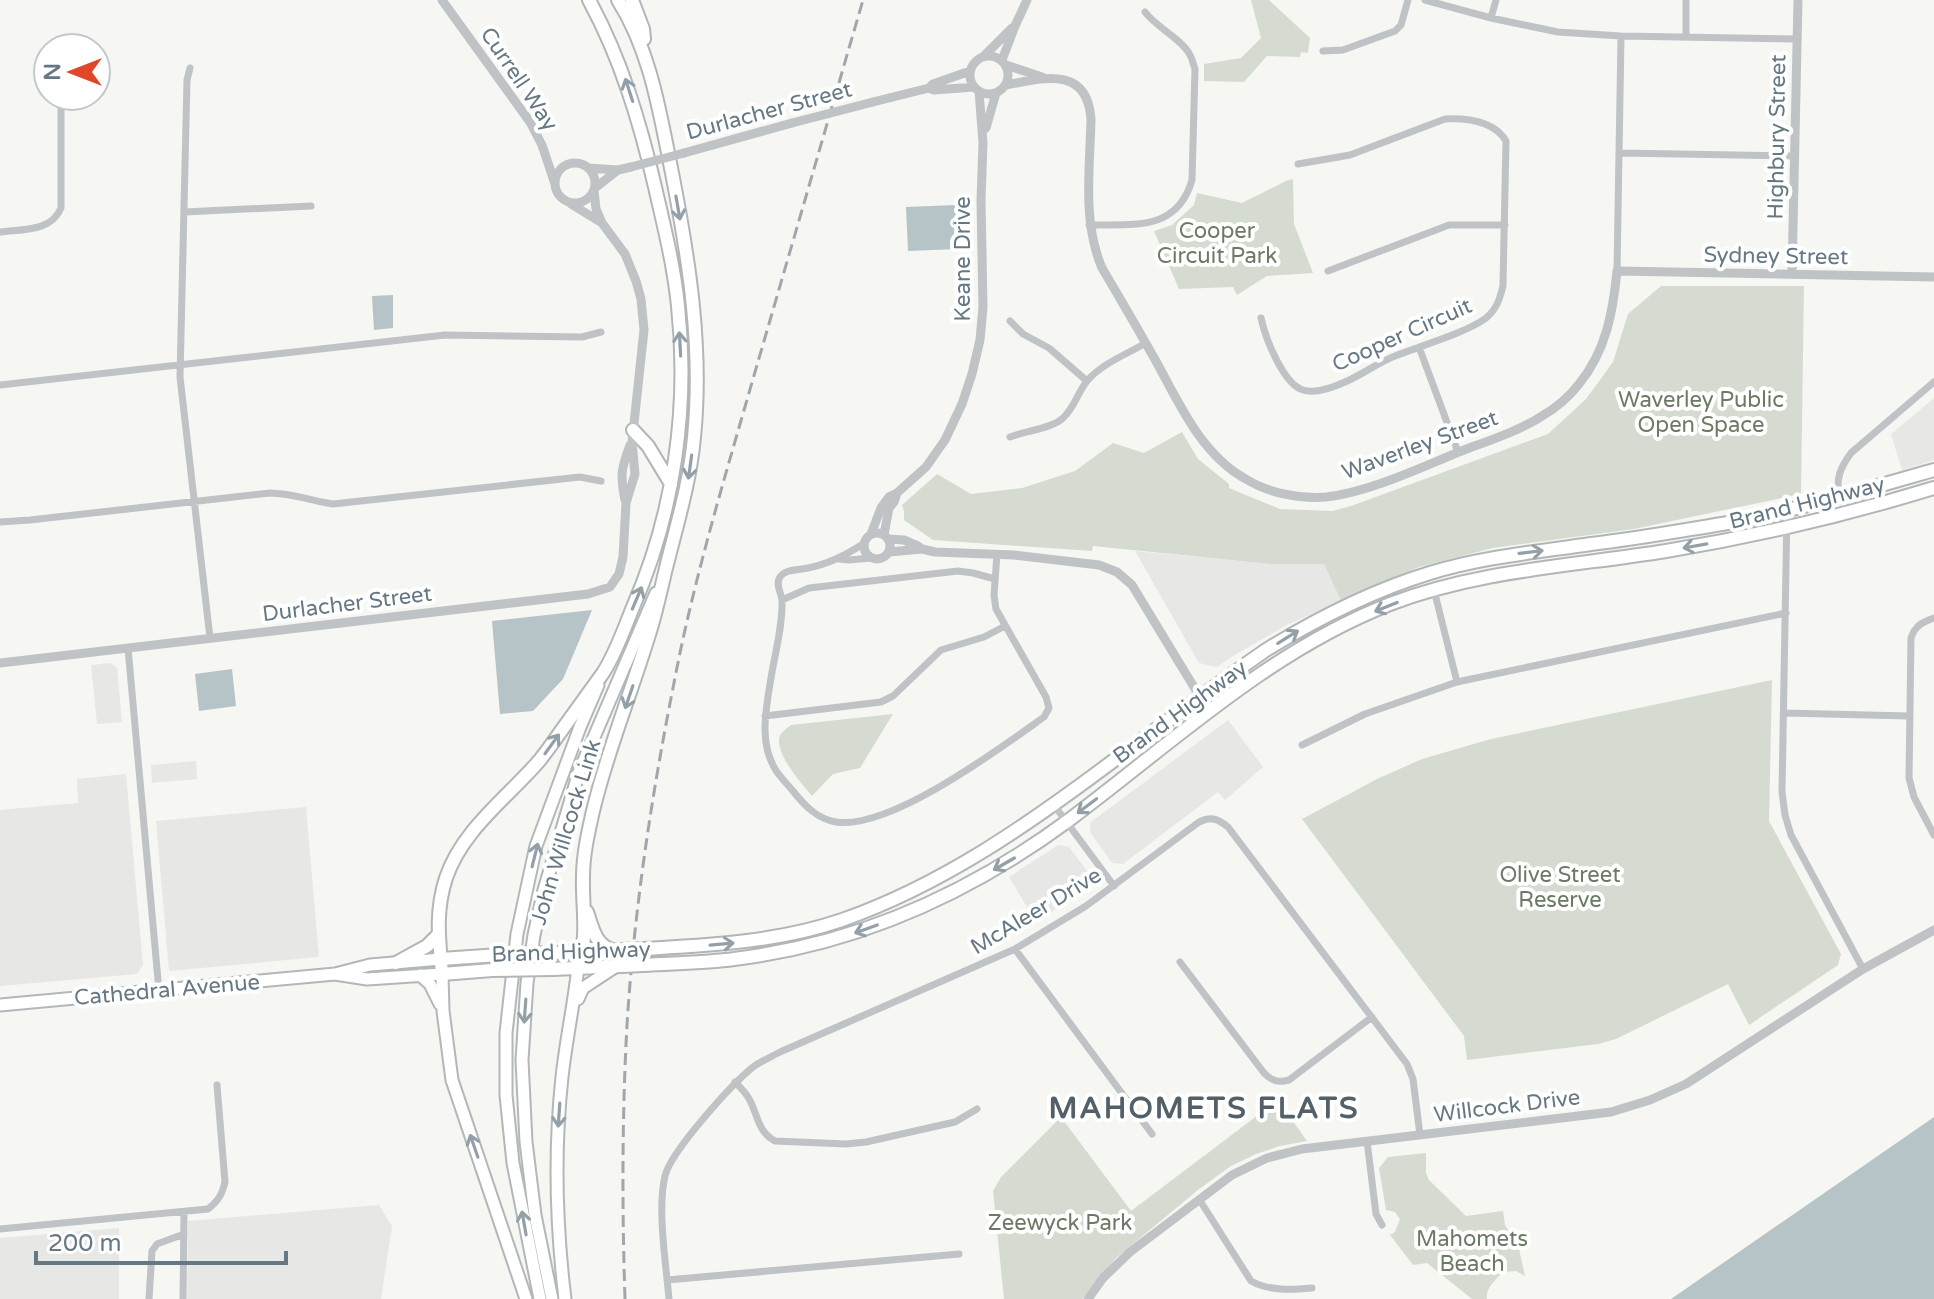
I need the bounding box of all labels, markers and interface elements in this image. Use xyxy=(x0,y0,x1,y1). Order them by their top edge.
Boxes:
street label: Currell Way xyxy=(475,22,563,136)
north arrow xyxy=(32,32,112,112)
street label: Highbury Street xyxy=(1763,54,1791,220)
text: N xyxy=(40,63,66,81)
street label: Durlacher Street xyxy=(683,76,855,146)
one-way arrow xyxy=(620,78,635,103)
one-way arrow xyxy=(672,195,687,220)
street label: Keane Drive xyxy=(950,196,976,322)
park label: Cooper Circuit Park xyxy=(1157,218,1277,269)
street label: Sydney Street xyxy=(1704,242,1848,270)
street label: Cooper Circuit xyxy=(1328,293,1476,377)
one-way arrow xyxy=(673,331,688,358)
park label: Waverley Public Open Space xyxy=(1618,387,1784,438)
street label: Waverley Street xyxy=(1338,405,1502,485)
one-way arrow xyxy=(682,453,697,479)
street label: Brand Highway xyxy=(1727,471,1888,535)
one-way arrow xyxy=(1683,539,1708,554)
one-way arrow xyxy=(1518,544,1544,559)
street label: Durlacher Street xyxy=(261,581,433,627)
one-way arrow xyxy=(631,586,646,611)
one-way arrow xyxy=(1374,600,1399,615)
one-way arrow xyxy=(1276,628,1299,644)
street label: Brand Highway xyxy=(1108,655,1252,769)
one-way arrow xyxy=(621,684,636,709)
one-way arrow xyxy=(544,733,560,755)
street label: John Willcock Link xyxy=(525,736,607,928)
one-way arrow xyxy=(1077,797,1098,814)
one-way arrow xyxy=(528,842,543,868)
one-way arrow xyxy=(993,856,1016,872)
street label: McAleer Drive xyxy=(966,862,1106,960)
park label: Olive Street Reserve xyxy=(1499,862,1621,913)
one-way arrow xyxy=(854,922,879,937)
street label: Brand Highway xyxy=(491,936,651,968)
one-way arrow xyxy=(708,936,735,951)
street label: Cathedral Avenue xyxy=(73,969,261,1011)
one-way arrow xyxy=(517,997,532,1024)
street label: Willcock Drive xyxy=(1432,1084,1582,1128)
district label: MAHOMETS FLATS xyxy=(1048,1090,1360,1127)
one-way arrow xyxy=(551,1101,566,1128)
one-way arrow xyxy=(466,1133,481,1158)
one-way arrow xyxy=(515,1210,530,1236)
park label: Zeewyck Park xyxy=(988,1210,1132,1236)
scale bar xyxy=(36,1215,286,1265)
park label: Mahomets Beach xyxy=(1416,1226,1528,1277)
text: 200 m xyxy=(48,1229,122,1258)

